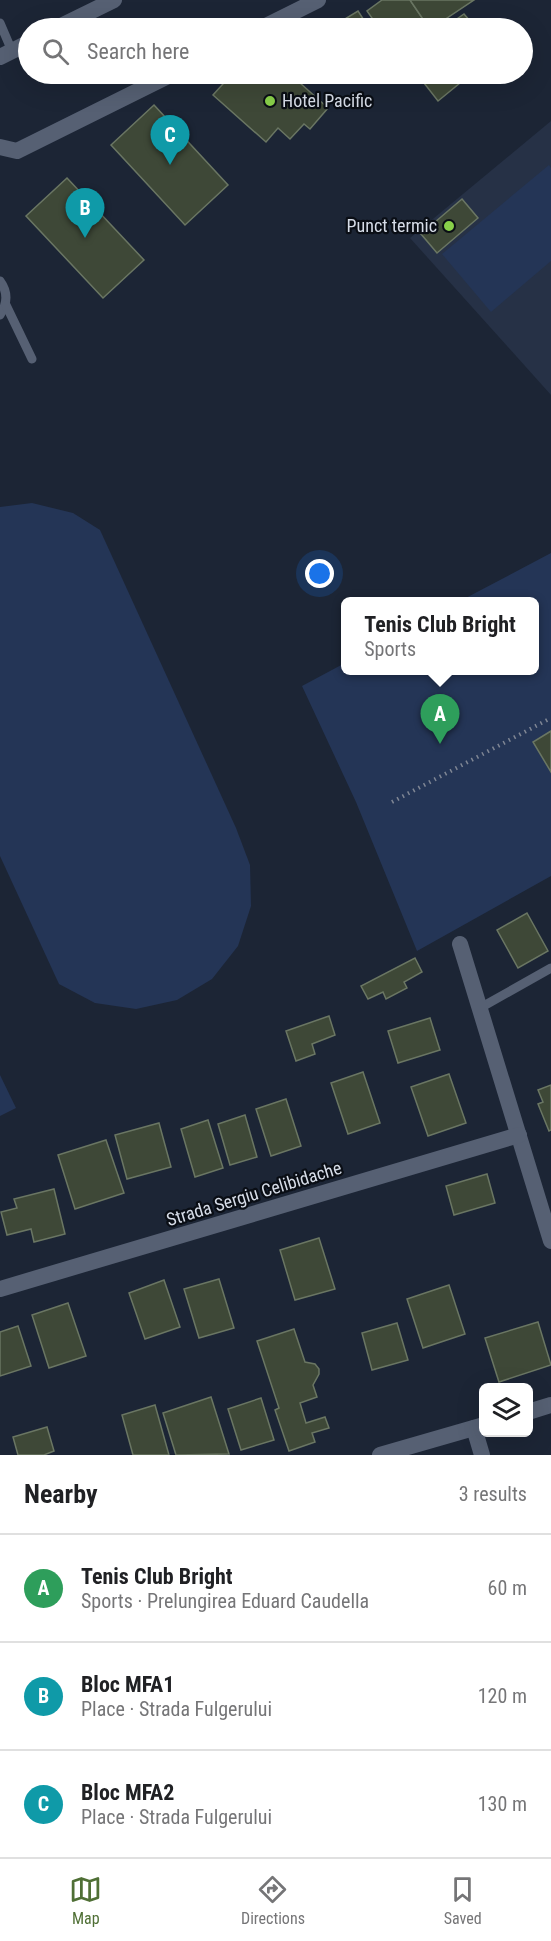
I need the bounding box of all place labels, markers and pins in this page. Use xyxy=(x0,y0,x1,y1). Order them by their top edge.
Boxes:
place label: Hotel Pacific xyxy=(282,90,372,111)
marker: Hotel Pacific xyxy=(263,94,277,108)
pin: C xyxy=(150,116,190,165)
pin: B xyxy=(66,188,104,238)
place label: Punct termic xyxy=(347,215,437,236)
marker: Punct termic xyxy=(442,219,456,233)
pin: A xyxy=(420,694,460,744)

